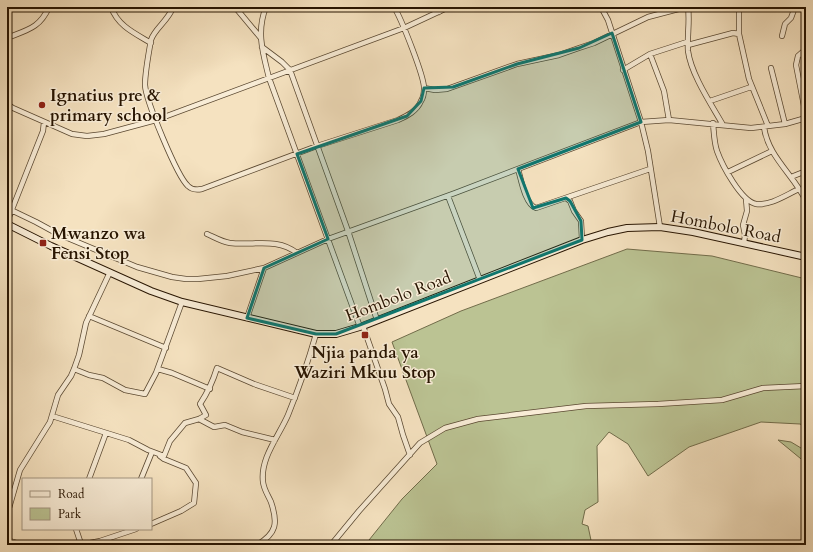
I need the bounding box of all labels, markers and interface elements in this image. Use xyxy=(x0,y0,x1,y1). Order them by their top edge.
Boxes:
place label: Ignatius pre & primary school xyxy=(50,84,167,127)
marker: Ignatius pre & primary school xyxy=(37,100,47,110)
street label: Hombolo Road xyxy=(669,205,783,248)
place label: Mwanzo wa Fensi Stop xyxy=(51,222,146,265)
marker: Mwanzo wa Fensi Stop xyxy=(38,238,48,248)
street label: Hombolo Road xyxy=(342,266,454,327)
marker: Njia panda ya Waziri Mkuu Stop xyxy=(360,330,370,340)
place label: Njia panda ya Waziri Mkuu Stop xyxy=(293,341,436,384)
legend xyxy=(22,478,152,530)
text: Road xyxy=(58,486,85,502)
text: Park xyxy=(58,506,82,522)

